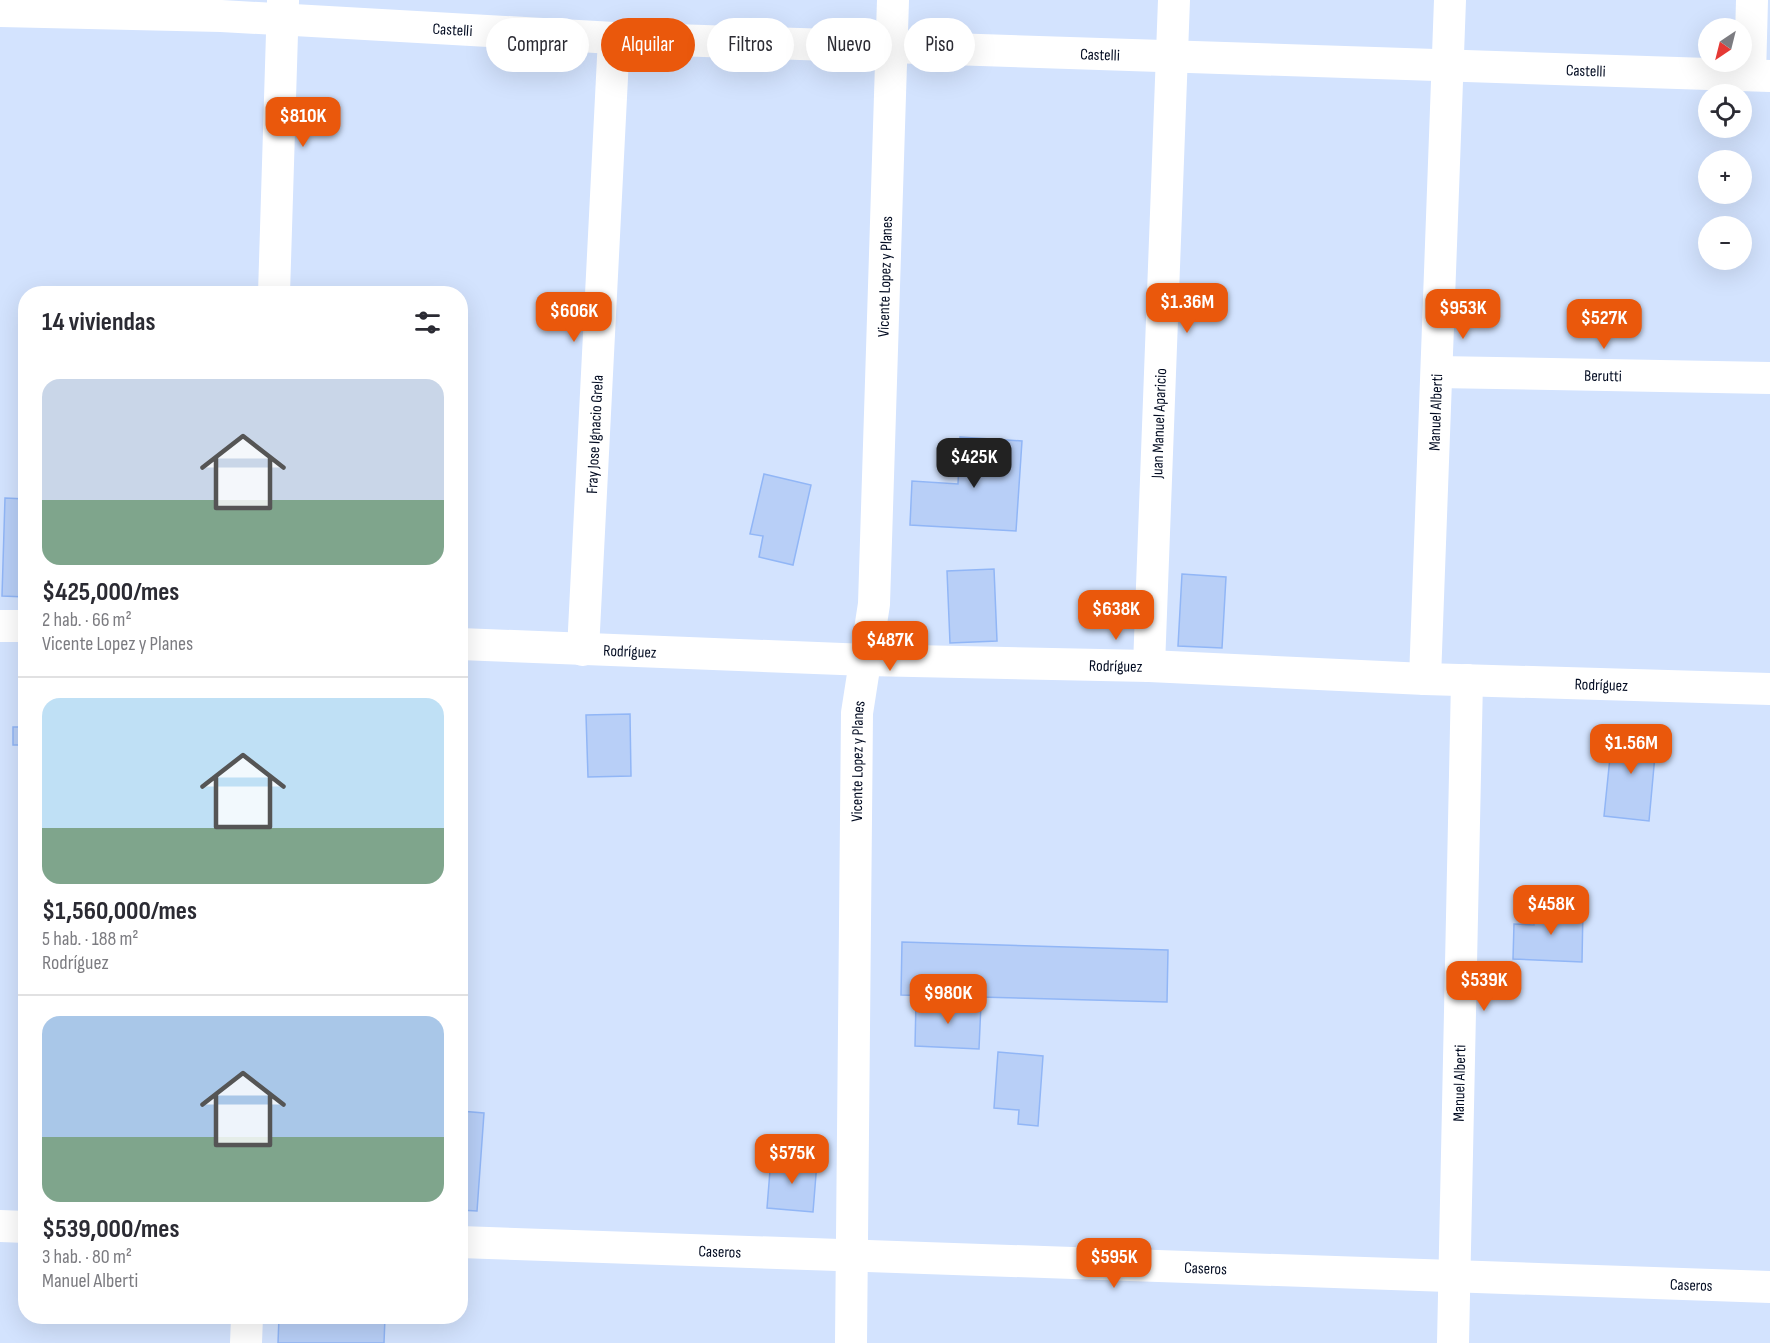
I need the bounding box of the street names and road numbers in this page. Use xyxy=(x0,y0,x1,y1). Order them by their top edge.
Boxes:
street label: Castelli xyxy=(432,20,473,41)
street label: Castelli xyxy=(1080,45,1120,66)
street label: Castelli xyxy=(1565,61,1606,82)
street label: Vicente Lopez y Planes xyxy=(874,215,897,337)
street label: Berutti xyxy=(1584,367,1622,386)
street label: Juan Manuel Aparicio xyxy=(1148,368,1171,480)
street label: Manuel Alberti xyxy=(1425,373,1447,451)
street label: Fray Jose Ignacio Grela xyxy=(583,374,608,494)
street label: Rodríguez xyxy=(603,642,657,663)
street label: Rodríguez xyxy=(1089,657,1143,677)
street label: Rodríguez xyxy=(1574,675,1628,696)
street label: Vicente Lopez y Planes xyxy=(848,699,870,822)
street label: Manuel Alberti xyxy=(1450,1044,1470,1122)
street label: Caseros xyxy=(698,1242,742,1263)
street label: Caseros xyxy=(1184,1259,1227,1279)
street label: Caseros xyxy=(1670,1276,1713,1296)

